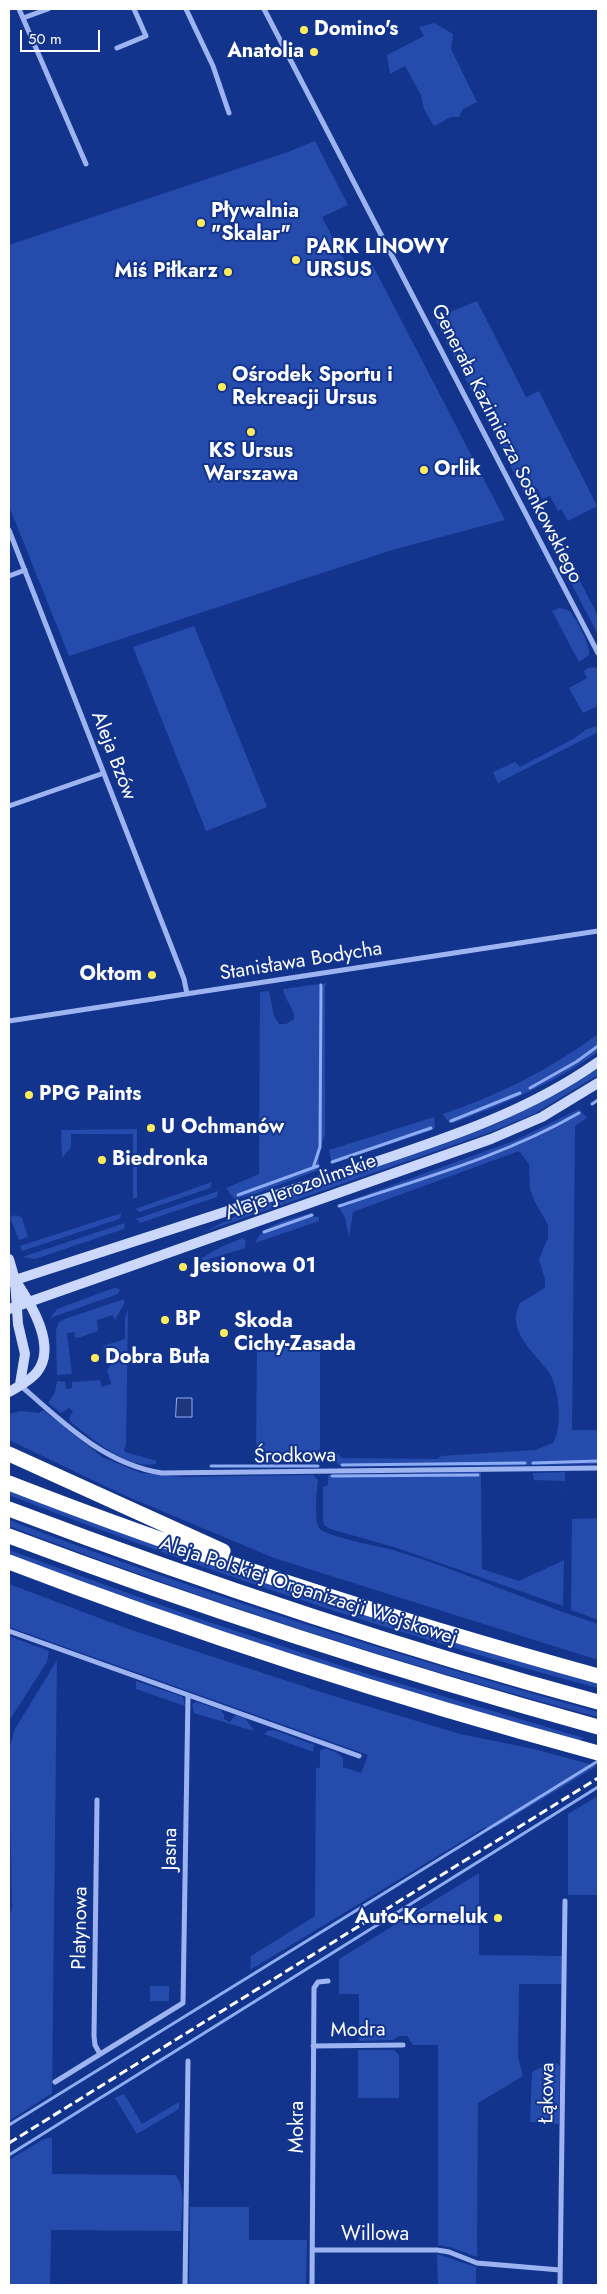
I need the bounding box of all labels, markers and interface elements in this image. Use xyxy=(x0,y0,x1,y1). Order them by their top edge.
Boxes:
place label: Domino's xyxy=(314,18,398,42)
scale bar xyxy=(22,20,102,52)
marker: Domino's xyxy=(298,24,310,36)
text: 50 m xyxy=(28,28,62,50)
place label: Anatolia xyxy=(227,40,304,64)
marker: Anatolia xyxy=(308,46,320,58)
place label: Pływalnia "Skalar" xyxy=(211,200,299,247)
marker: Pływalnia "Skalar" xyxy=(195,217,207,229)
place label: PARK LINOWY URSUS xyxy=(306,236,449,283)
marker: PARK LINOWY URSUS xyxy=(290,254,302,266)
place label: Miś Piłkarz xyxy=(115,260,218,284)
marker: Miś Piłkarz xyxy=(222,266,234,278)
street label: Generała Kazimierza Sosnkowskiego xyxy=(425,301,587,587)
place label: Ośrodek Sportu i Rekreacji Ursus xyxy=(232,364,393,411)
marker: Ośrodek Sportu i Rekreacji Ursus xyxy=(216,381,228,393)
marker: KS Ursus Warszawa xyxy=(245,426,257,438)
place label: KS Ursus Warszawa xyxy=(204,440,298,487)
place label: Orlik xyxy=(434,458,481,482)
marker: Orlik xyxy=(418,464,430,476)
street label: Aleja Bzów xyxy=(85,708,141,804)
street label: Stanisława Bodycha xyxy=(218,937,384,987)
place label: Oktom xyxy=(79,963,142,987)
marker: Oktom xyxy=(146,969,158,981)
place label: PPG Paints xyxy=(39,1083,141,1107)
marker: PPG Paints xyxy=(23,1089,35,1101)
place label: U Ochmanów xyxy=(161,1116,284,1140)
marker: U Ochmanów xyxy=(145,1122,157,1134)
place label: Biedronka xyxy=(112,1148,208,1172)
street label: Aleje Jerozolimskie xyxy=(222,1149,380,1227)
marker: Biedronka xyxy=(96,1154,108,1166)
place label: Jesionowa 01 xyxy=(193,1255,316,1279)
marker: Jesionowa 01 xyxy=(177,1261,189,1273)
place label: BP xyxy=(175,1308,201,1332)
place label: Skoda Cichy-Zasada xyxy=(234,1310,356,1357)
marker: BP xyxy=(159,1314,171,1326)
marker: Skoda Cichy-Zasada xyxy=(218,1327,230,1339)
place label: Dobra Buła xyxy=(105,1346,210,1370)
marker: Dobra Buła xyxy=(89,1352,101,1364)
street label: Środkowa xyxy=(254,1444,336,1470)
street label: Aleja Polskiej Organizacji Wojskowej xyxy=(156,1532,460,1652)
street label: Jasna xyxy=(159,1827,183,1871)
street label: Platynowa xyxy=(68,1886,94,1970)
place label: Auto-Korneluk xyxy=(355,1906,488,1930)
marker: Auto-Korneluk xyxy=(492,1912,504,1924)
street label: Modra xyxy=(330,2019,386,2043)
street label: Łąkowa xyxy=(535,2062,561,2124)
street label: Mokra xyxy=(286,2101,310,2153)
street label: Willowa xyxy=(341,2223,409,2247)

